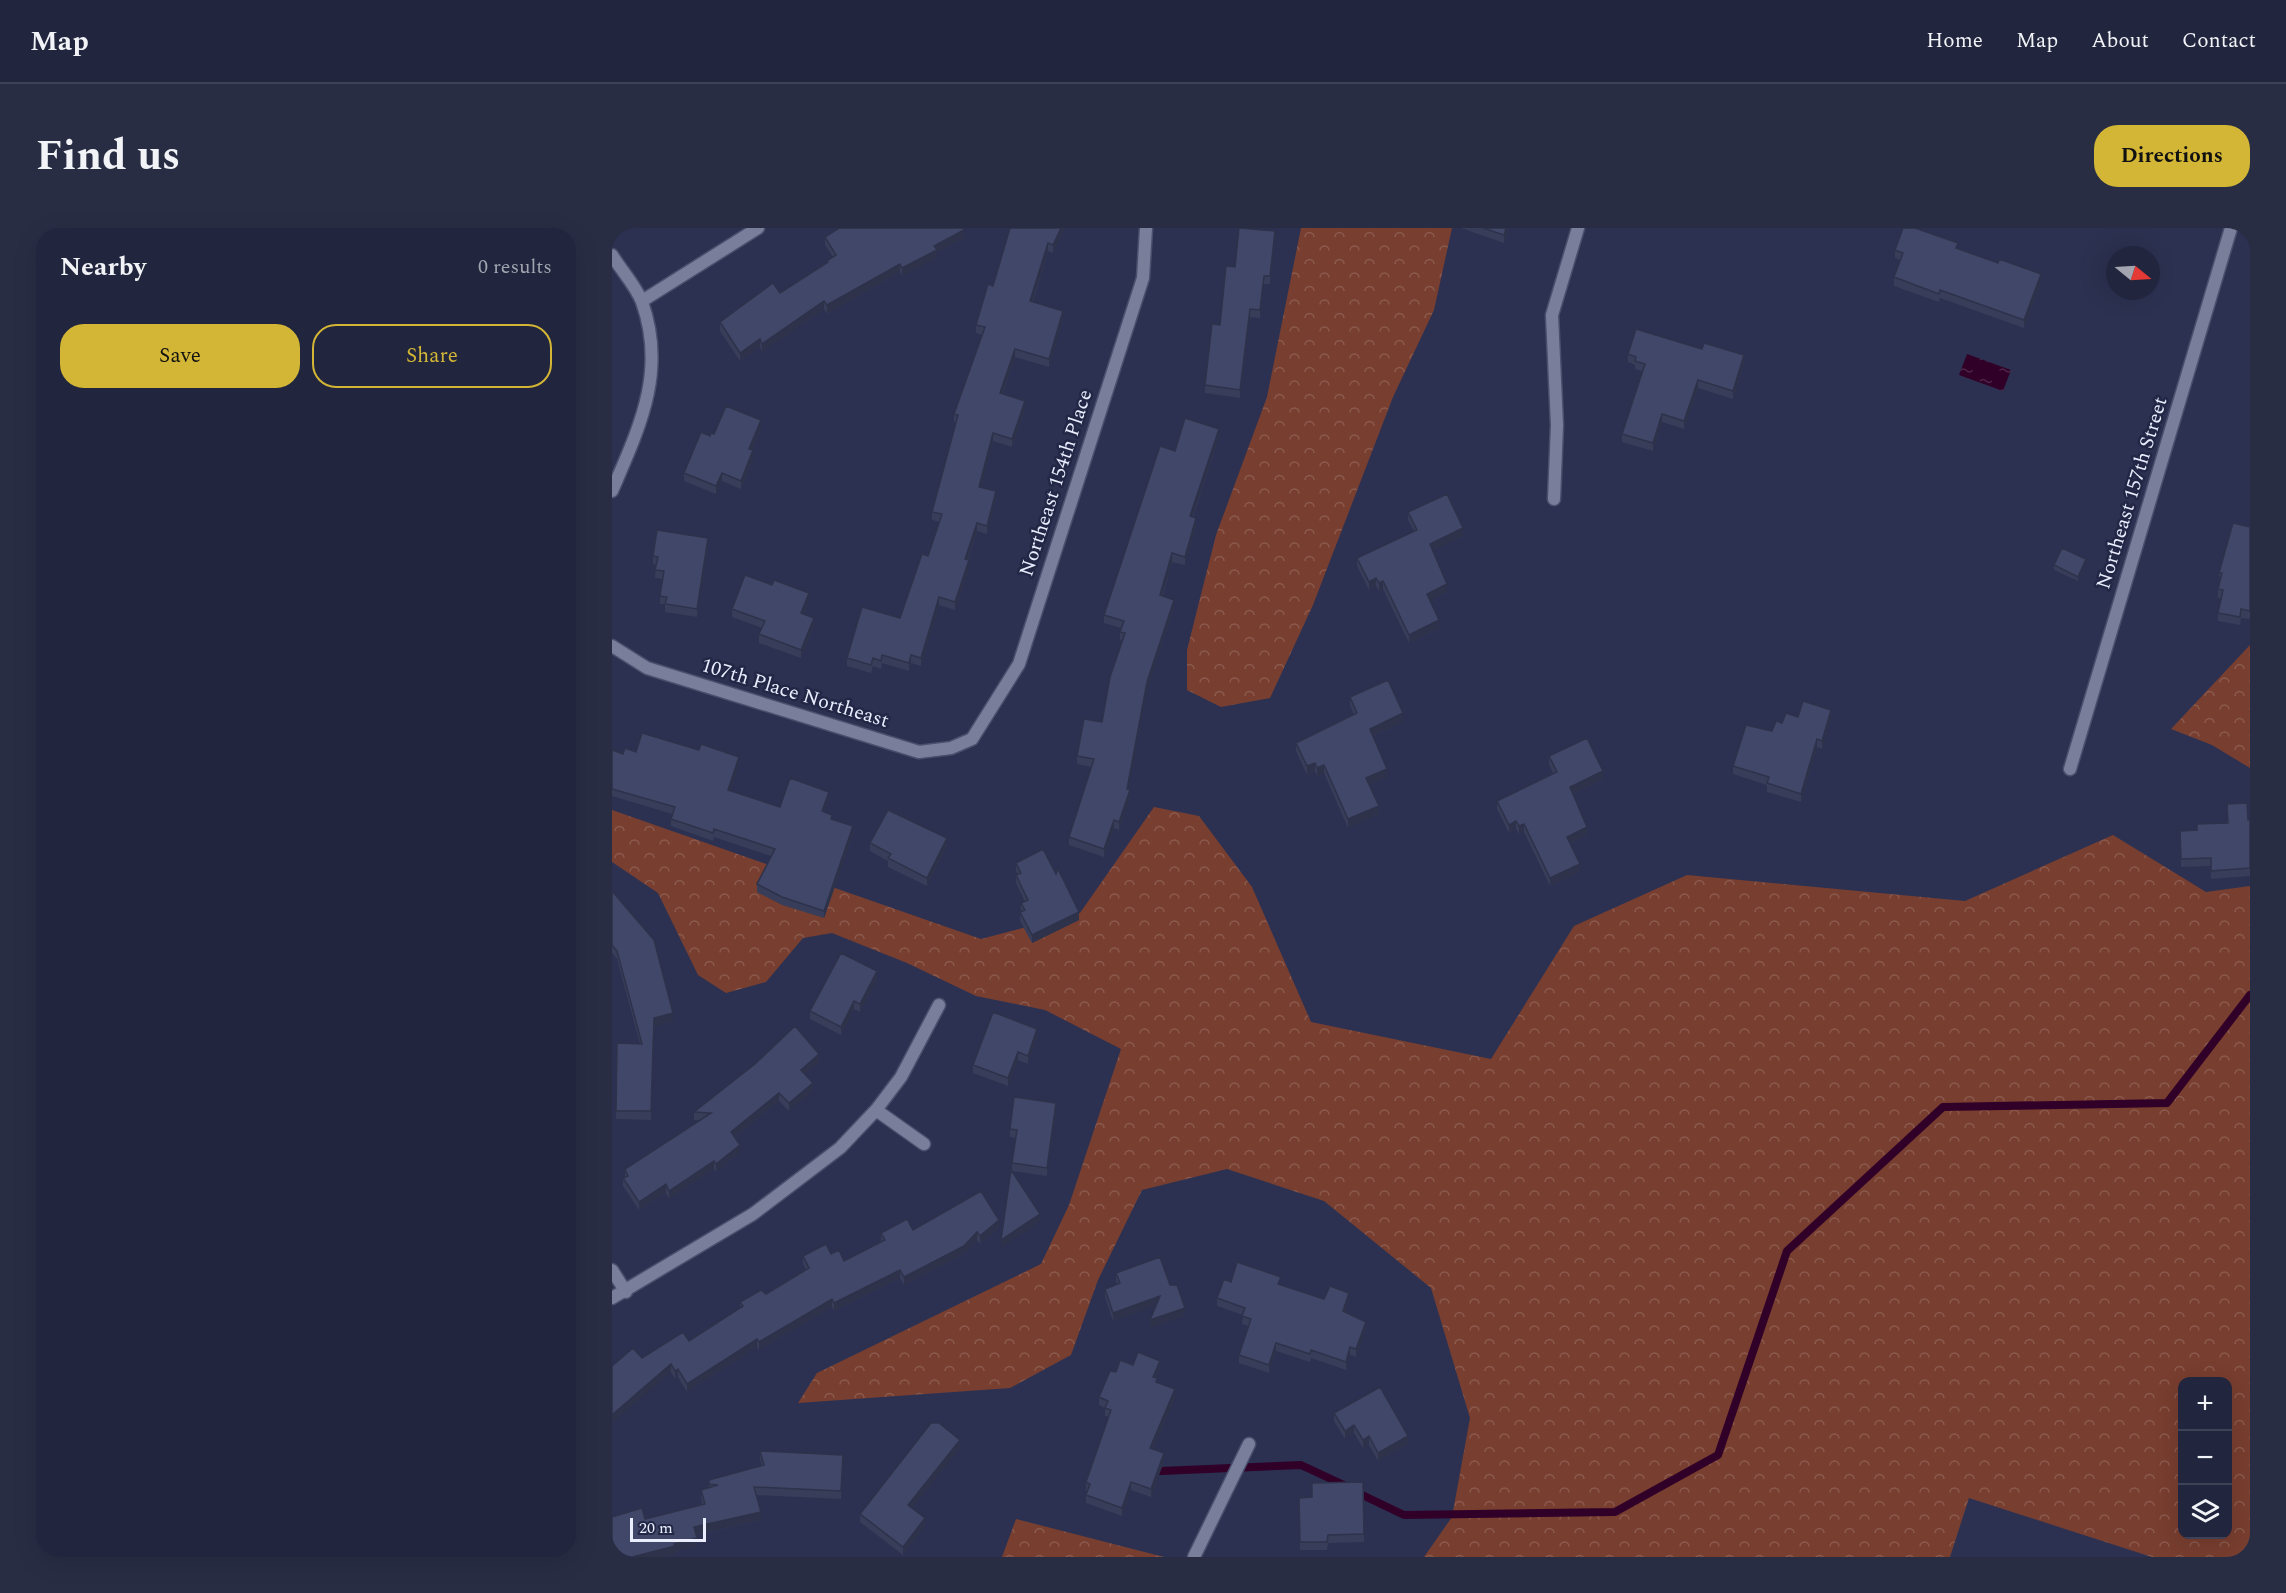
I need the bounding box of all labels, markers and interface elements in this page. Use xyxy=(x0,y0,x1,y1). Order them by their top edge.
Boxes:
text: Map xyxy=(30,20,89,63)
text: Home xyxy=(1926,25,1983,57)
text: Map xyxy=(2016,25,2058,57)
text: About xyxy=(2091,25,2149,57)
text: Contact xyxy=(2182,25,2256,57)
text: Find us xyxy=(36,125,180,188)
button: Directions xyxy=(2094,125,2250,187)
north arrow xyxy=(2106,246,2160,300)
text: Nearby xyxy=(60,247,146,287)
text: 0 results xyxy=(478,252,552,282)
button: Save xyxy=(60,324,300,388)
button: Share xyxy=(312,324,552,388)
street label: Northeast 154th Place xyxy=(1012,386,1100,580)
street label: Northeast 157th Street xyxy=(2088,393,2176,593)
street label: 107th Place Northeast xyxy=(697,650,893,736)
map controls xyxy=(2178,1377,2232,1539)
button: + xyxy=(2178,1377,2232,1431)
button: − xyxy=(2178,1431,2232,1485)
button: layers xyxy=(2178,1485,2232,1539)
scale bar xyxy=(630,1515,706,1542)
text: 20 m xyxy=(639,1516,673,1540)

